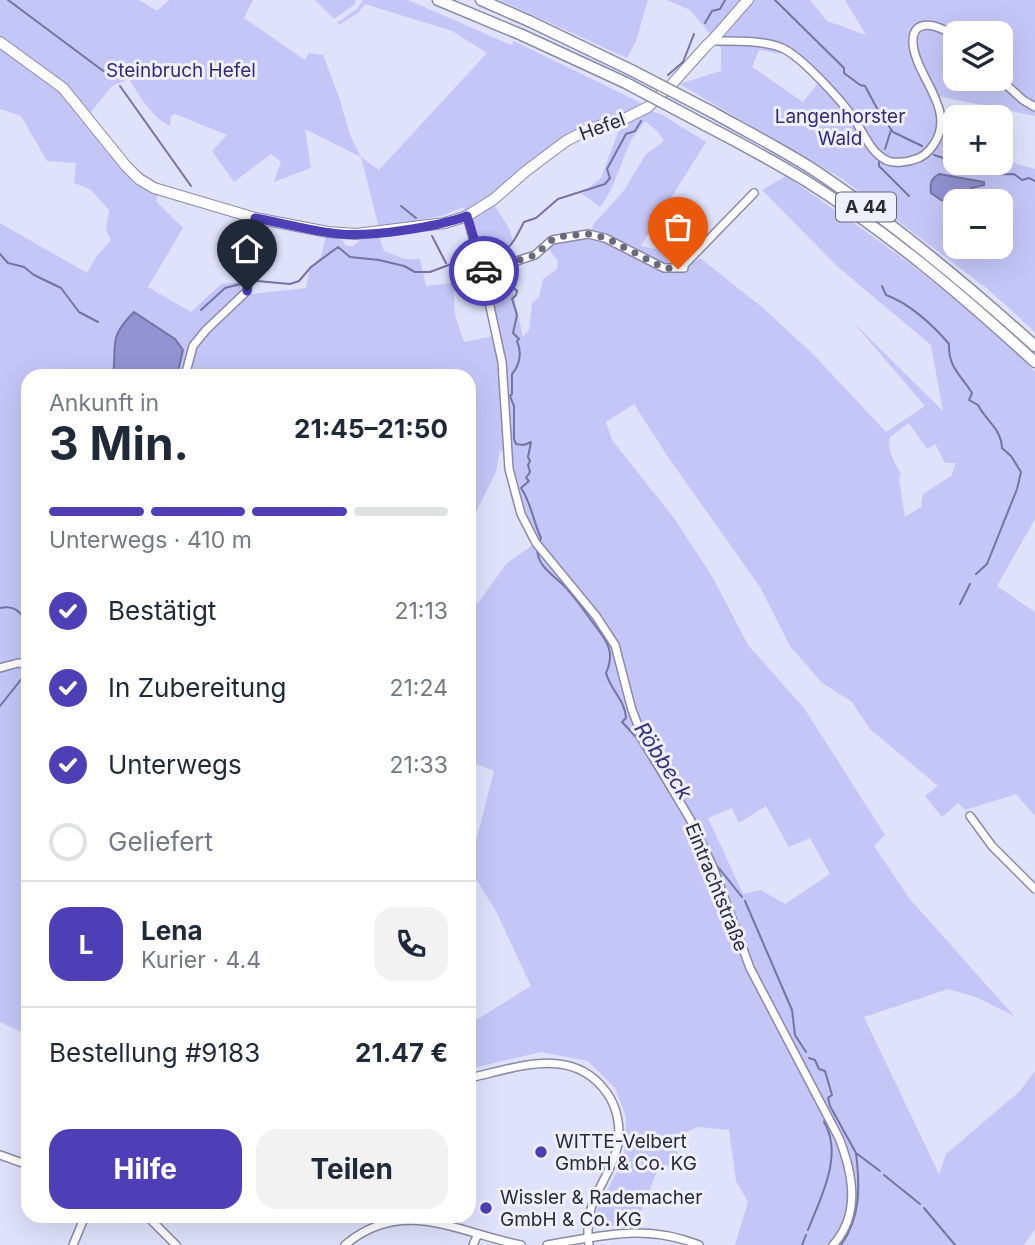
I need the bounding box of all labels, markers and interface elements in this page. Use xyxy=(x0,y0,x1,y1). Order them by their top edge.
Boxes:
map controls xyxy=(943,21,1013,259)
button: layers xyxy=(943,21,1013,91)
park label: Steinbruch Hefel xyxy=(106,59,256,82)
park label: Langenhorster Wald xyxy=(775,105,905,150)
button: + xyxy=(943,105,1013,175)
street label: Hefel xyxy=(576,108,628,145)
button: − xyxy=(943,189,1013,259)
road number: A 44 xyxy=(836,192,896,222)
pin xyxy=(648,197,708,269)
icon: bag xyxy=(659,208,697,246)
pin xyxy=(217,219,277,291)
icon: home xyxy=(228,230,266,268)
courier xyxy=(449,236,519,306)
icon: car xyxy=(465,252,503,290)
text: Ankunft in xyxy=(49,389,159,417)
text: 21:45–21:50 xyxy=(294,413,448,444)
text: 3 Min. xyxy=(49,415,189,471)
text: Unterwegs · 410 m xyxy=(49,526,252,554)
icon: check xyxy=(49,592,87,630)
text: Bestätigt xyxy=(108,595,216,626)
text: 21:13 xyxy=(394,597,448,625)
icon: check xyxy=(49,669,87,707)
text: In Zubereitung xyxy=(108,672,286,703)
text: 21:24 xyxy=(389,674,448,702)
water label: Röbbeck xyxy=(629,717,698,804)
icon: check xyxy=(49,746,87,784)
text: Unterwegs xyxy=(108,749,242,780)
text: 21:33 xyxy=(390,751,448,779)
street label: Eintrachtstraße xyxy=(680,820,753,955)
text: Geliefert xyxy=(108,826,213,857)
button: phone xyxy=(374,907,448,981)
text: Lena xyxy=(141,915,202,946)
text: L xyxy=(79,929,93,960)
text: Kurier · 4.4 xyxy=(141,946,261,974)
text: Bestellung #9183 xyxy=(49,1037,260,1068)
text: 21.47 € xyxy=(355,1037,448,1068)
button: Hilfe xyxy=(49,1129,242,1209)
button: Teilen xyxy=(256,1129,448,1209)
place label: WITTE-Velbert GmbH & Co. KG xyxy=(555,1130,697,1175)
marker: WITTE-Velbert GmbH & Co. KG xyxy=(533,1144,549,1160)
place label: Wissler & Rademacher GmbH & Co. KG xyxy=(500,1186,702,1231)
marker: Wissler & Rademacher GmbH & Co. KG xyxy=(478,1200,494,1216)

